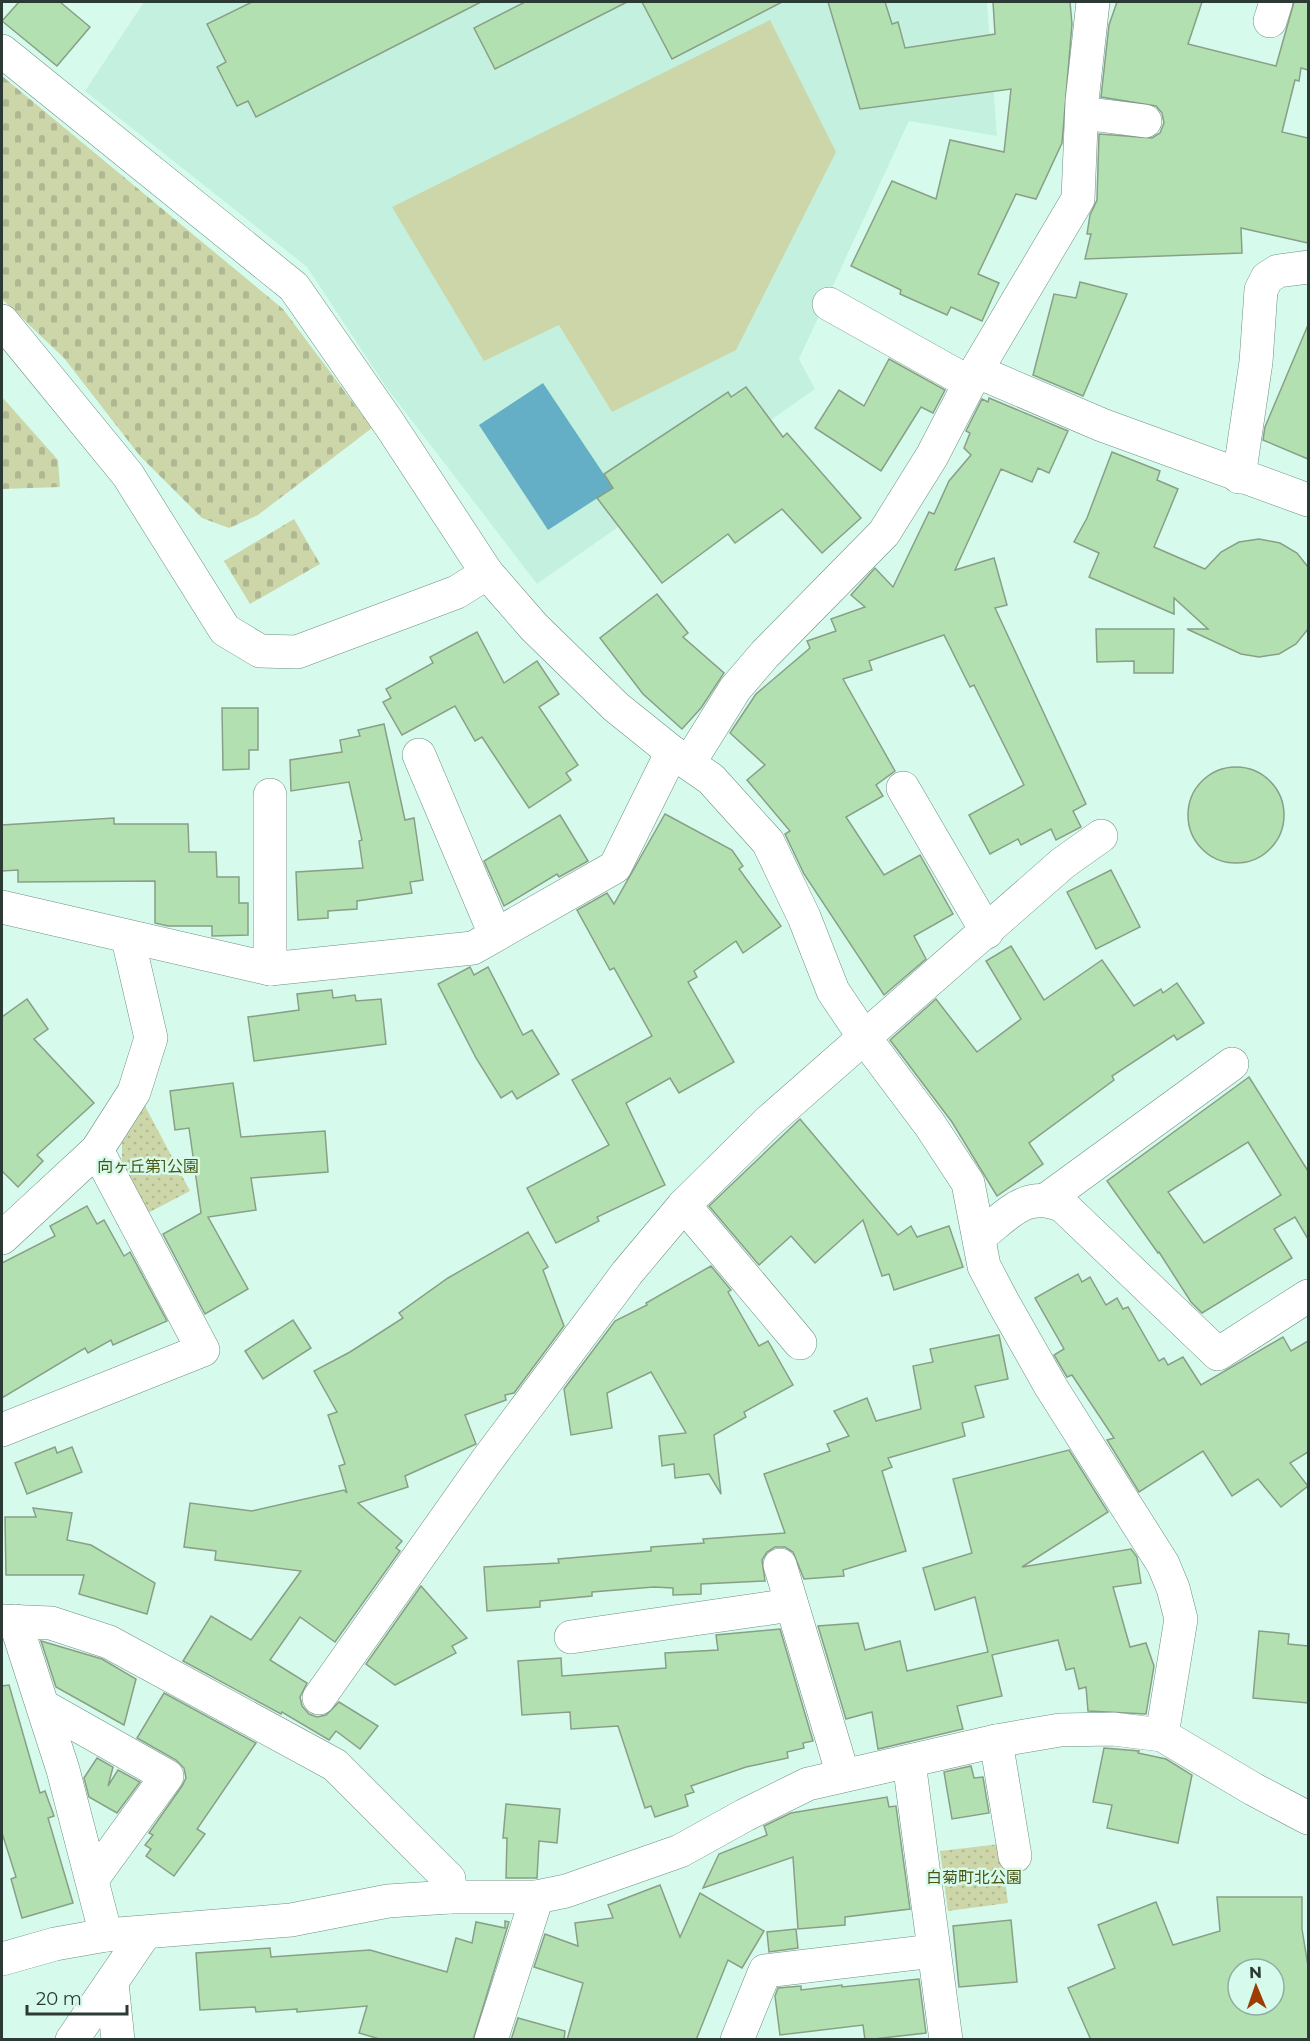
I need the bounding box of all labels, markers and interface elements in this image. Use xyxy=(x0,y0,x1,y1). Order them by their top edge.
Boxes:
park label: 向ヶ丘第1公園 xyxy=(97,1157,199,1176)
park label: 白菊町北公園 xyxy=(926,1868,1022,1887)
north arrow xyxy=(1226,1957,1286,2017)
text: N xyxy=(1249,1963,1262,1982)
scale bar xyxy=(27,1978,128,2016)
text: 20 m xyxy=(36,1988,82,2010)

